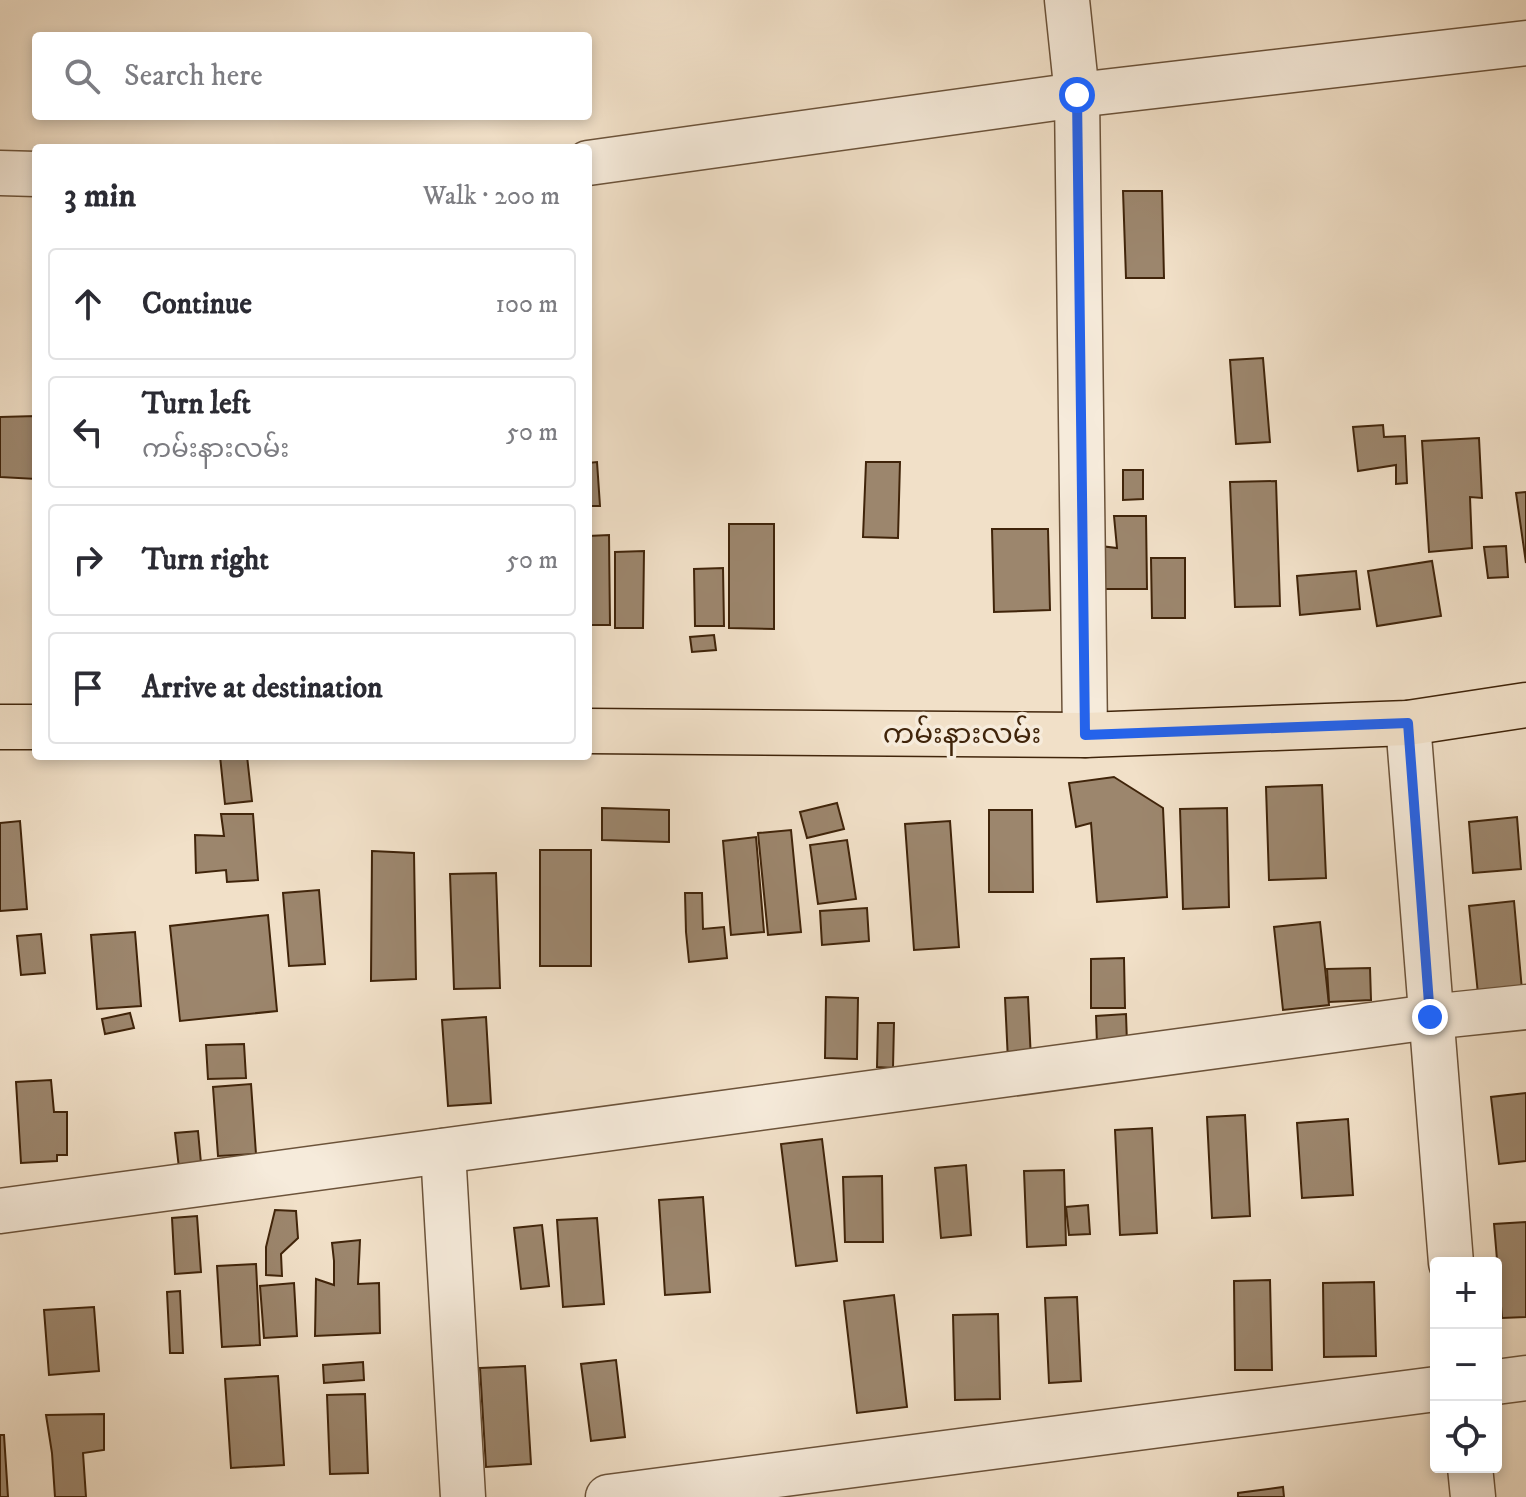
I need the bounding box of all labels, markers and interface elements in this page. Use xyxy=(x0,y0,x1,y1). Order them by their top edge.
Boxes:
search box xyxy=(32,32,592,120)
icon: search xyxy=(60,54,104,98)
text: Search here xyxy=(124,58,263,95)
route start xyxy=(1059,77,1095,113)
text: 3 min xyxy=(64,175,136,217)
text: Walk · 200 m xyxy=(423,180,560,213)
icon: ahead xyxy=(66,282,110,326)
text: Continue xyxy=(142,286,252,323)
text: 100 m xyxy=(495,288,558,321)
text: Turn left xyxy=(142,386,251,423)
icon: left xyxy=(66,410,110,454)
text: 50 m xyxy=(506,416,558,449)
text: ကမ်းနားလမ်း xyxy=(142,433,289,466)
icon: right xyxy=(66,538,110,582)
text: Turn right xyxy=(142,542,269,579)
text: 50 m xyxy=(506,544,558,577)
icon: arrive xyxy=(66,666,110,710)
text: Arrive at destination xyxy=(142,670,383,707)
street label: ကမ်းနားလမ်း xyxy=(883,715,1041,756)
route end xyxy=(1412,999,1448,1035)
map controls xyxy=(1430,1257,1502,1473)
button: + xyxy=(1430,1257,1502,1329)
button: − xyxy=(1430,1329,1502,1401)
button: locate xyxy=(1430,1401,1502,1473)

